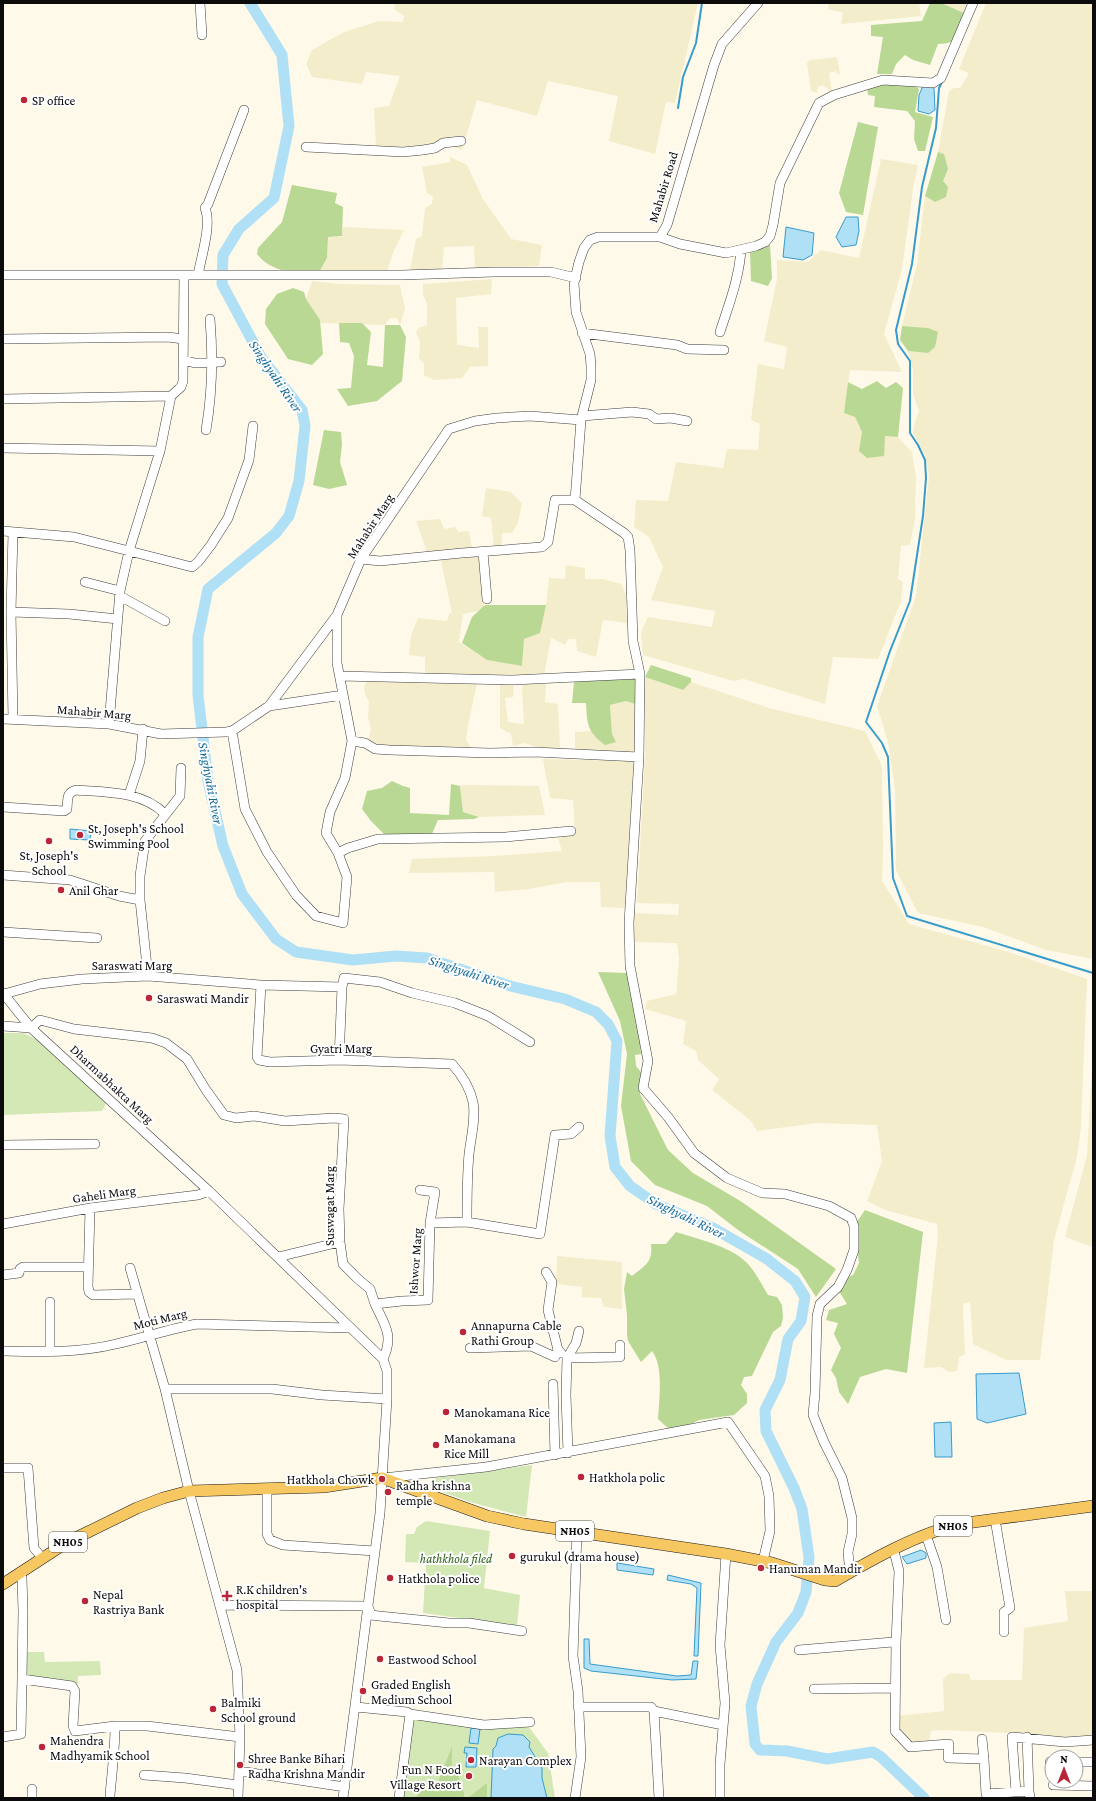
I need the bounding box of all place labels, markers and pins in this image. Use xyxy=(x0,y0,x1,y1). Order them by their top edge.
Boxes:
place label: SP office xyxy=(32,93,76,108)
marker: SP office xyxy=(19,95,29,105)
place label: St, Joseph's School Swimming Pool xyxy=(88,821,185,851)
marker: St, Joseph's School Swimming Pool xyxy=(75,830,85,840)
marker: St, Joseph's School xyxy=(44,836,54,846)
place label: St, Joseph's School xyxy=(20,848,78,878)
place label: Anil Ghar xyxy=(69,883,119,898)
marker: Anil Ghar xyxy=(56,885,66,895)
place label: Saraswati Mandir xyxy=(157,991,249,1006)
marker: Saraswati Mandir xyxy=(144,993,154,1003)
place label: Annapurna Cable Rathi Group xyxy=(471,1318,562,1348)
marker: Annapurna Cable Rathi Group xyxy=(458,1327,468,1337)
place label: Manokamana Rice xyxy=(454,1405,550,1420)
marker: Manokamana Rice xyxy=(441,1407,451,1417)
place label: Manokamana Rice Mill xyxy=(444,1431,516,1461)
marker: Manokamana Rice Mill xyxy=(431,1440,441,1450)
place label: Hatkhola polic xyxy=(589,1470,665,1485)
place label: Hatkhola Chowk xyxy=(287,1472,375,1487)
marker: Hatkhola polic xyxy=(576,1472,586,1482)
marker: Hatkhola Chowk xyxy=(377,1474,387,1484)
place label: Radha krishna temple xyxy=(396,1478,471,1508)
marker: Radha krishna temple xyxy=(383,1487,393,1497)
place label: gurukul (drama house) xyxy=(520,1549,640,1565)
marker: gurukul (drama house) xyxy=(507,1551,517,1561)
place label: Hanuman Mandir xyxy=(769,1561,862,1576)
marker: Hanuman Mandir xyxy=(756,1563,766,1573)
place label: Hatkhola police xyxy=(398,1571,480,1586)
marker: Hatkhola police xyxy=(385,1573,395,1583)
place label: R.K children's hospital xyxy=(236,1582,307,1612)
place label: Nepal Rastriya Bank xyxy=(93,1587,165,1617)
marker: R.K children's hospital xyxy=(221,1590,233,1602)
marker: Nepal Rastriya Bank xyxy=(80,1596,90,1606)
place label: Eastwood School xyxy=(388,1652,477,1667)
marker: Eastwood School xyxy=(375,1654,385,1664)
place label: Graded English Medium School xyxy=(371,1677,453,1707)
marker: Graded English Medium School xyxy=(358,1686,368,1696)
place label: Balmiki School ground xyxy=(221,1695,296,1725)
marker: Balmiki School ground xyxy=(208,1704,218,1714)
place label: Mahendra Madhyamik School xyxy=(50,1733,150,1763)
marker: Mahendra Madhyamik School xyxy=(37,1742,47,1752)
place label: Shree Banke Bihari Radha Krishna Mandir xyxy=(248,1751,365,1781)
place label: Narayan Complex xyxy=(479,1753,572,1768)
marker: Narayan Complex xyxy=(466,1755,476,1765)
marker: Shree Banke Bihari Radha Krishna Mandir xyxy=(235,1760,245,1770)
place label: Fun N Food Village Resort xyxy=(390,1762,462,1792)
marker: Fun N Food Village Resort xyxy=(464,1771,474,1781)

